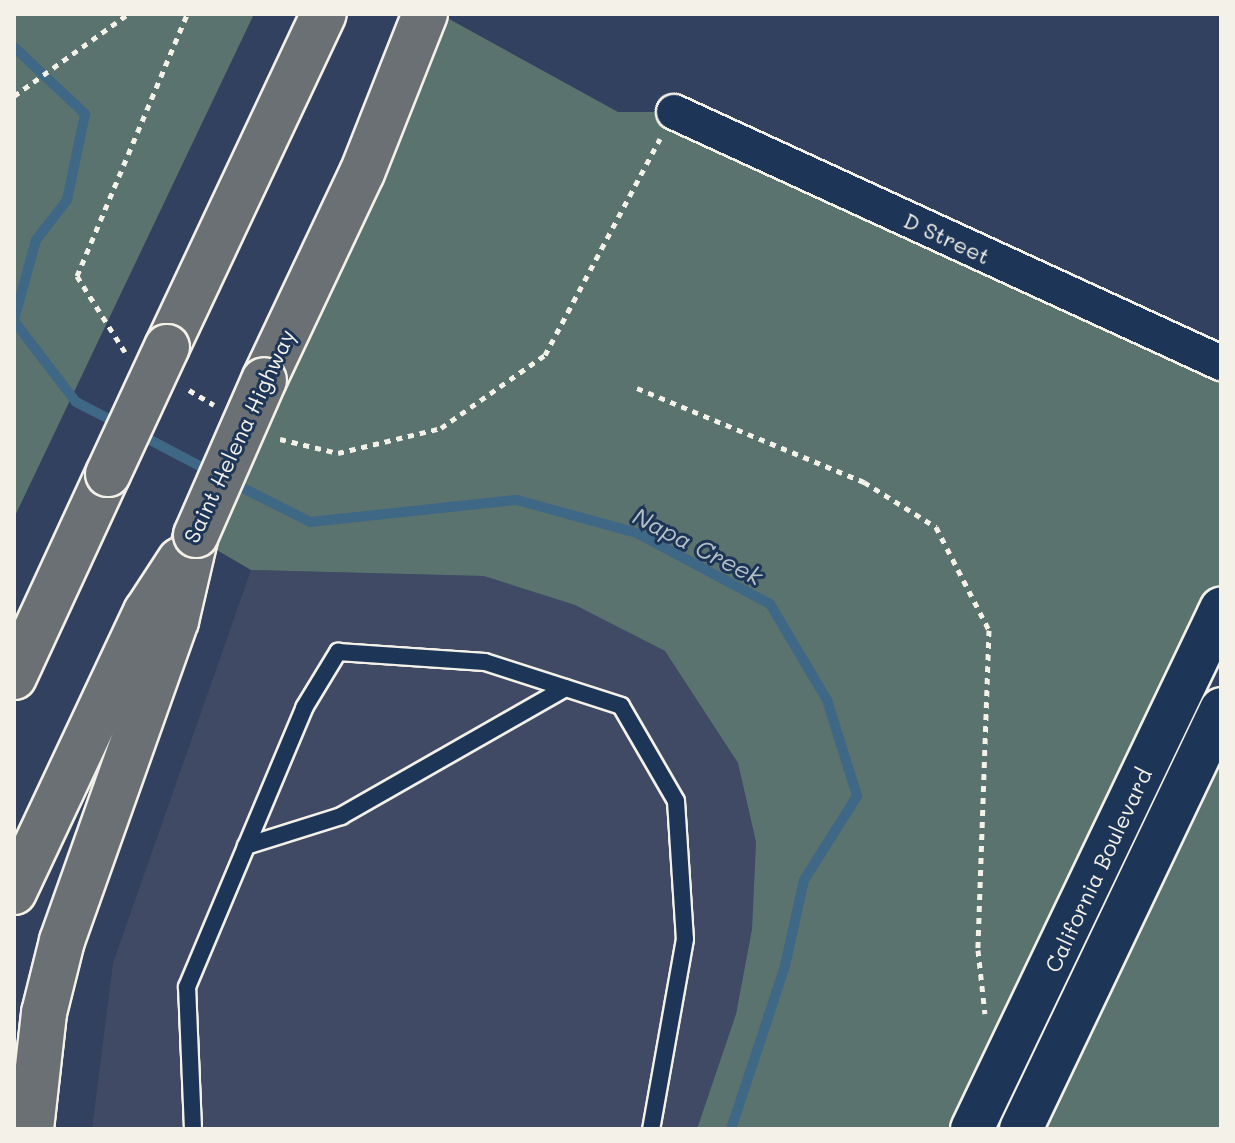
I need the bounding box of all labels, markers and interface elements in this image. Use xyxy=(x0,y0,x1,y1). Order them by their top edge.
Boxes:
street label: D Street xyxy=(900,207,994,269)
street label: Saint Helena Highway xyxy=(178,325,300,547)
water label: Napa Creek xyxy=(628,501,768,591)
street label: California Boulevard xyxy=(1039,764,1157,976)

